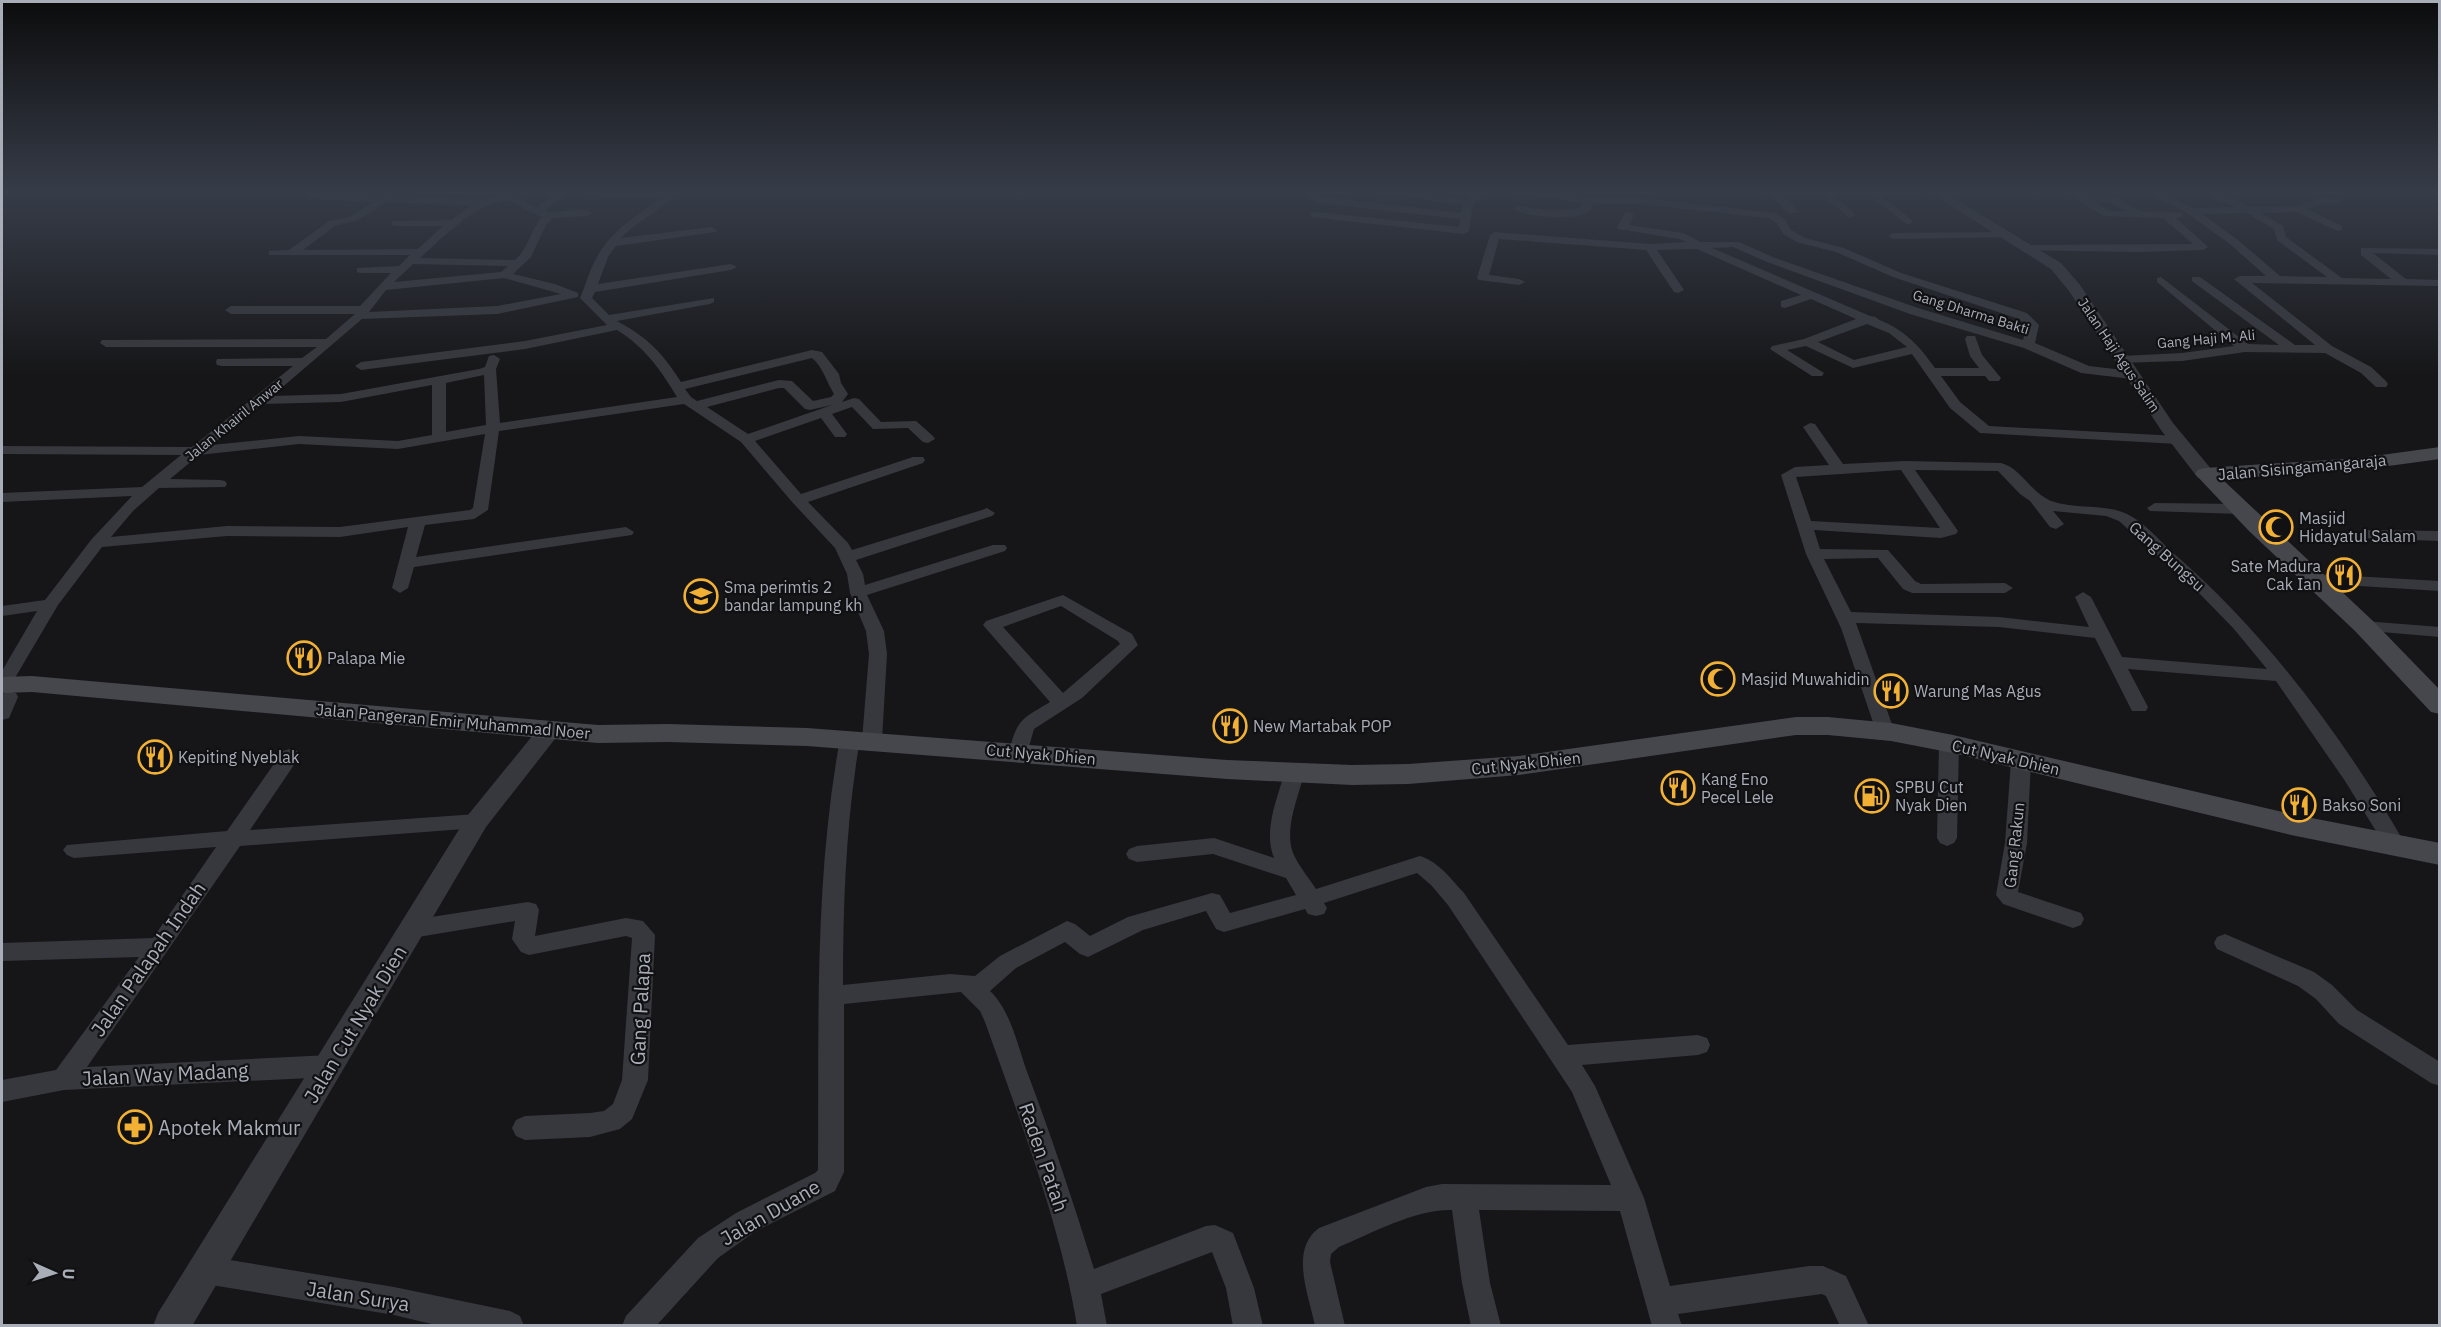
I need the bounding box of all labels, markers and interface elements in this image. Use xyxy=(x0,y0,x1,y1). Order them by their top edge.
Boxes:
street label: Gang Dharma Bakti xyxy=(1910,286,2032,338)
street label: Jalan Haji Agus Salim xyxy=(2074,294,2164,416)
street label: Gang Haji M. Ali xyxy=(2156,326,2256,352)
street label: Jalan Khairil Anwar xyxy=(181,375,287,465)
street label: Jalan Sisingamangaraja xyxy=(2217,450,2388,484)
place label: Masjid Hidayatul Salam xyxy=(2299,508,2416,546)
mosque icon: Masjid Hidayatul Salam xyxy=(2258,509,2294,545)
street label: Gang Bungsu xyxy=(2125,517,2209,595)
place label: Sate Madura Cak Ian xyxy=(2231,556,2321,594)
restaurant icon: Sate Madura Cak Ian xyxy=(2326,557,2362,593)
place label: Sma perimtis 2 bandar lampung kh xyxy=(724,577,862,615)
school or university icon: Sma perimtis 2 bandar lampung kh xyxy=(683,578,719,614)
restaurant icon: Palapa Mie xyxy=(286,640,322,676)
place label: Palapa Mie xyxy=(327,648,406,668)
mosque icon: Masjid Muwahidin xyxy=(1700,661,1736,697)
place label: Masjid Muwahidin xyxy=(1741,669,1870,689)
restaurant icon: Warung Mas Agus xyxy=(1873,673,1909,709)
place label: Warung Mas Agus xyxy=(1914,681,2042,701)
street label: Jalan Pangeran Emir Muhammad Noer xyxy=(315,699,591,743)
restaurant icon: New Martabak POP xyxy=(1212,708,1248,744)
place label: New Martabak POP xyxy=(1253,716,1392,736)
street label: Cut Nyak Dhien xyxy=(1950,735,2062,779)
restaurant icon: Kepiting Nyeblak xyxy=(137,739,173,775)
street label: Cut Nyak Dhien xyxy=(985,739,1097,769)
place label: Kepiting Nyeblak xyxy=(178,747,300,767)
street label: Cut Nyak Dhien xyxy=(1470,747,1582,779)
place label: Kang Eno Pecel Lele xyxy=(1701,769,1774,807)
restaurant icon: Kang Eno Pecel Lele xyxy=(1660,770,1696,806)
place label: SPBU Cut Nyak Dien xyxy=(1895,777,1967,815)
fuel station icon: SPBU Cut Nyak Dien xyxy=(1854,778,1890,814)
restaurant icon: Bakso Soni xyxy=(2281,787,2317,823)
place label: Bakso Soni xyxy=(2322,795,2401,815)
street label: Gang Rakun xyxy=(2000,801,2028,889)
street label: Jalan Palapah Indah xyxy=(84,876,212,1042)
street label: Jalan Cut Nyak Dien xyxy=(297,940,413,1108)
street label: Gang Palapa xyxy=(624,952,656,1066)
street label: Jalan Way Madang xyxy=(81,1056,250,1092)
street label: Raden Patah xyxy=(1013,1099,1075,1215)
pharmacy icon: Apotek Makmur xyxy=(117,1109,153,1145)
place label: Apotek Makmur xyxy=(158,1114,300,1141)
street label: Jalan Duane xyxy=(715,1173,825,1251)
north arrow xyxy=(24,1243,84,1303)
text: U xyxy=(59,1268,79,1280)
street label: Jalan Surya xyxy=(305,1275,412,1318)

